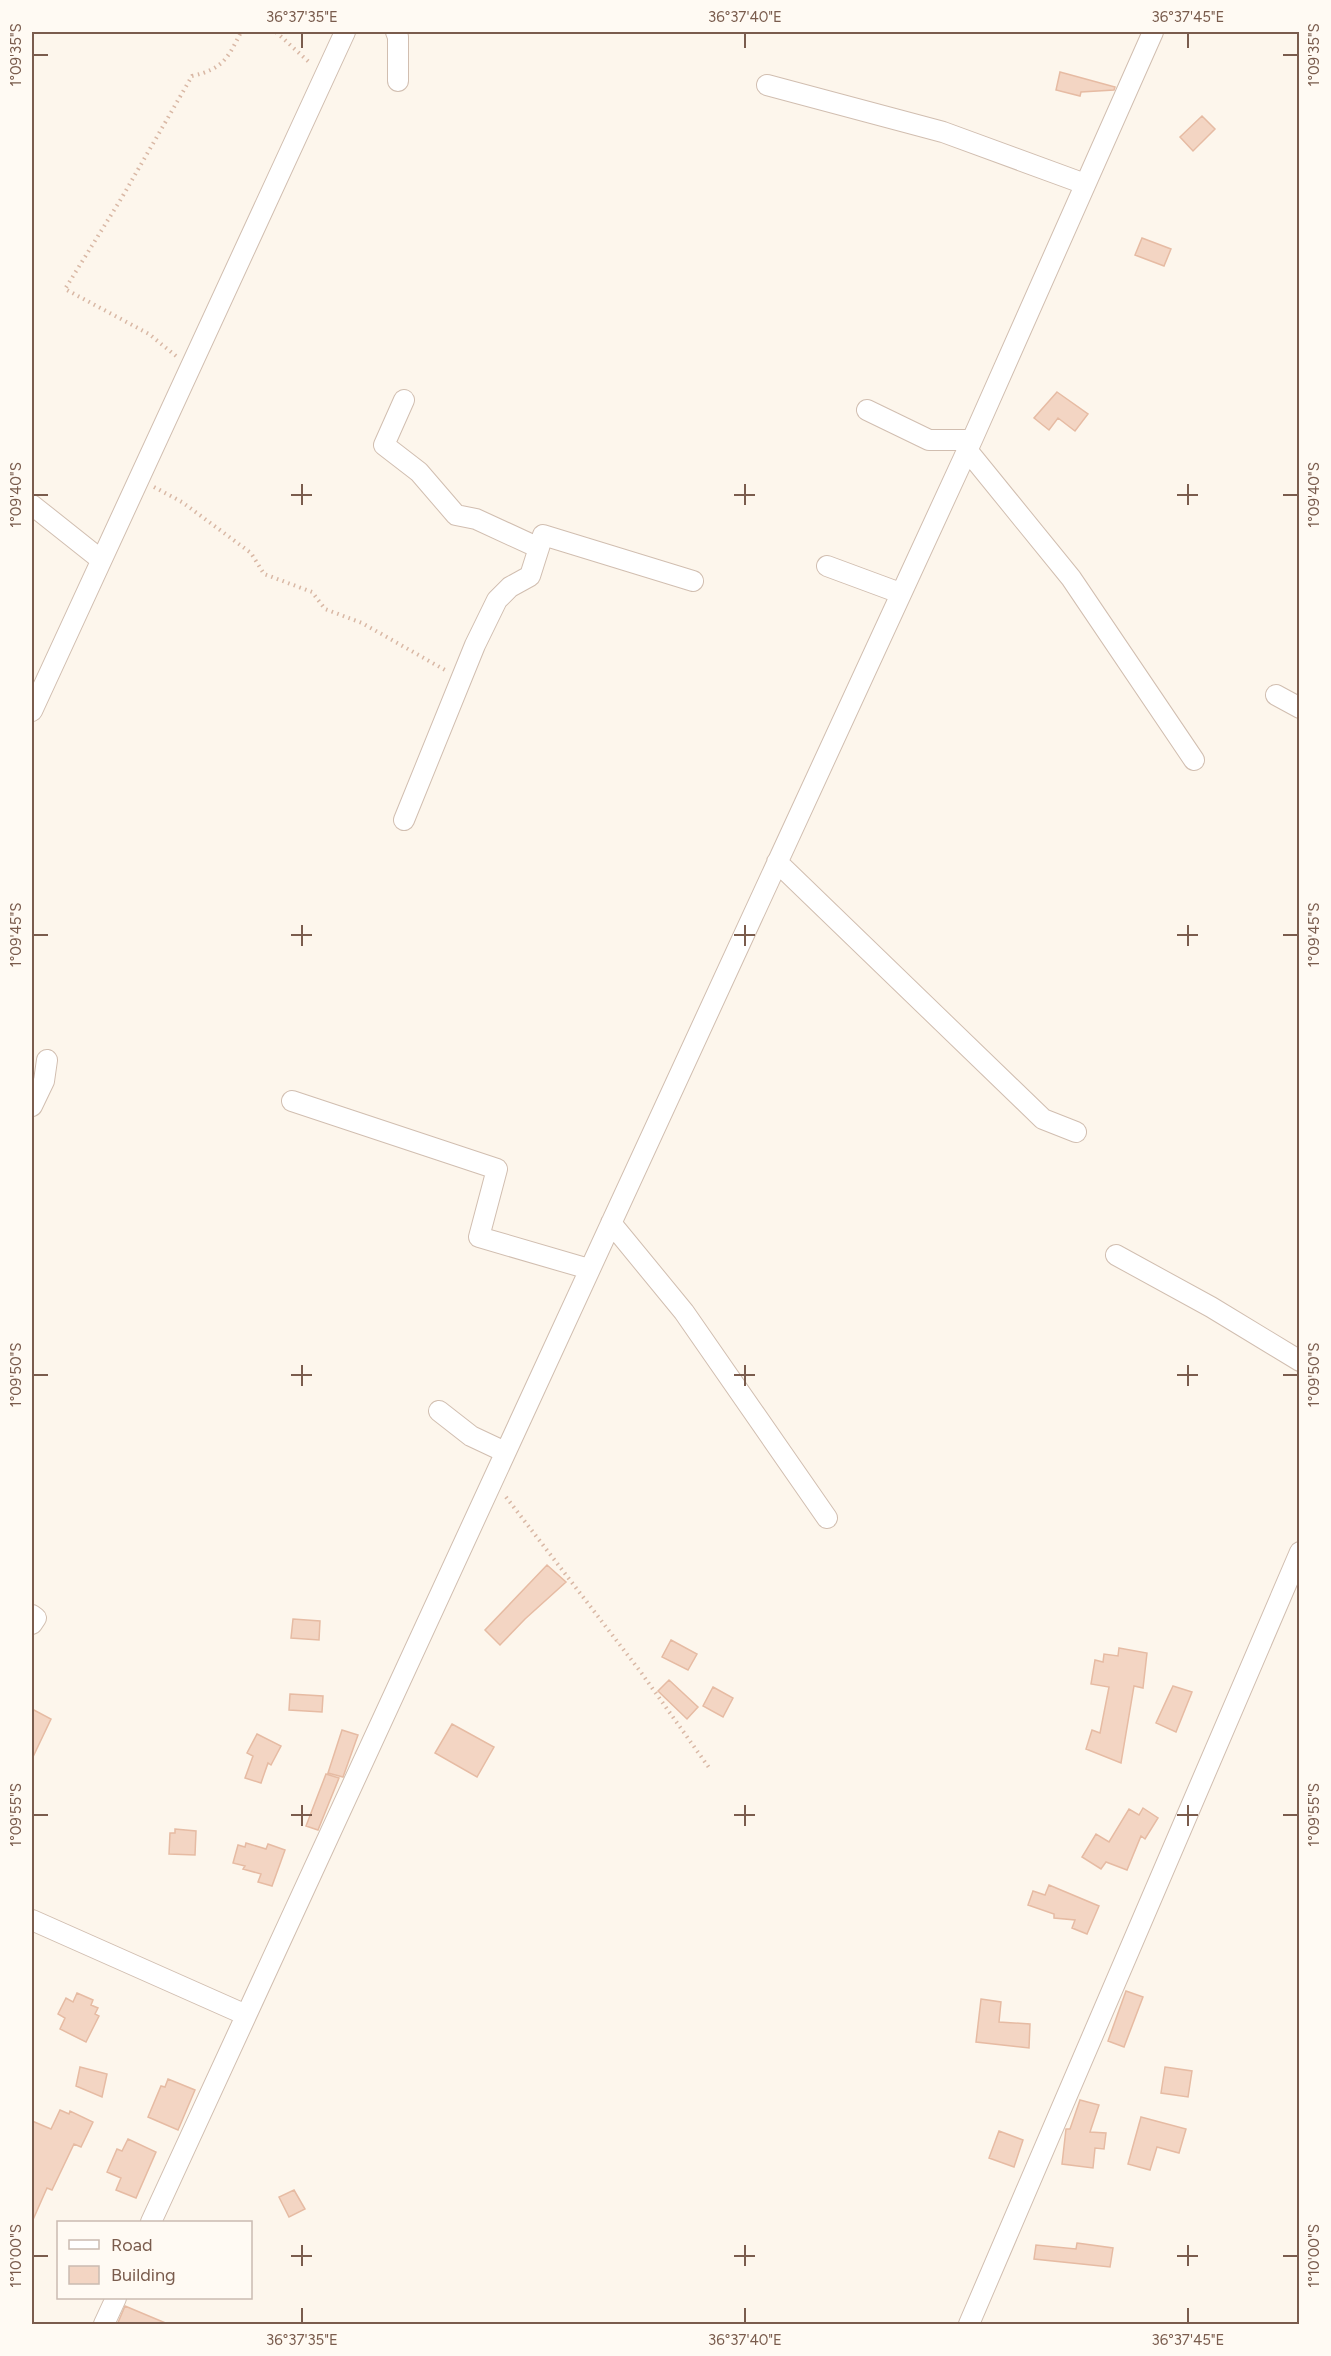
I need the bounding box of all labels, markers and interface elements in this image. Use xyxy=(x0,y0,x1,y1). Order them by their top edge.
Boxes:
text: 36°37'35"E xyxy=(266,8,338,26)
text: 36°37'40"E xyxy=(708,8,782,26)
text: 36°37'45"E xyxy=(1151,8,1225,26)
text: 1°09'35"S xyxy=(7,23,25,87)
text: 1°09'35"S xyxy=(1305,23,1323,87)
text: 1°09'40"S xyxy=(7,462,25,528)
text: 1°09'40"S xyxy=(1305,462,1323,528)
text: 1°09'45"S xyxy=(7,903,25,967)
text: 1°09'45"S xyxy=(1305,903,1323,967)
text: 1°09'50"S xyxy=(7,1342,25,1408)
text: 1°09'50"S xyxy=(1305,1342,1323,1408)
text: 1°09'55"S xyxy=(7,1783,25,1847)
text: 1°09'55"S xyxy=(1305,1783,1323,1847)
legend xyxy=(57,2221,252,2299)
text: 1°10'00"S xyxy=(7,2224,25,2288)
text: 1°10'00"S xyxy=(1305,2224,1323,2288)
text: Road xyxy=(111,2234,152,2256)
text: Building xyxy=(111,2264,176,2286)
text: 36°37'35"E xyxy=(266,2331,338,2349)
text: 36°37'40"E xyxy=(708,2331,782,2349)
text: 36°37'45"E xyxy=(1151,2331,1225,2349)

